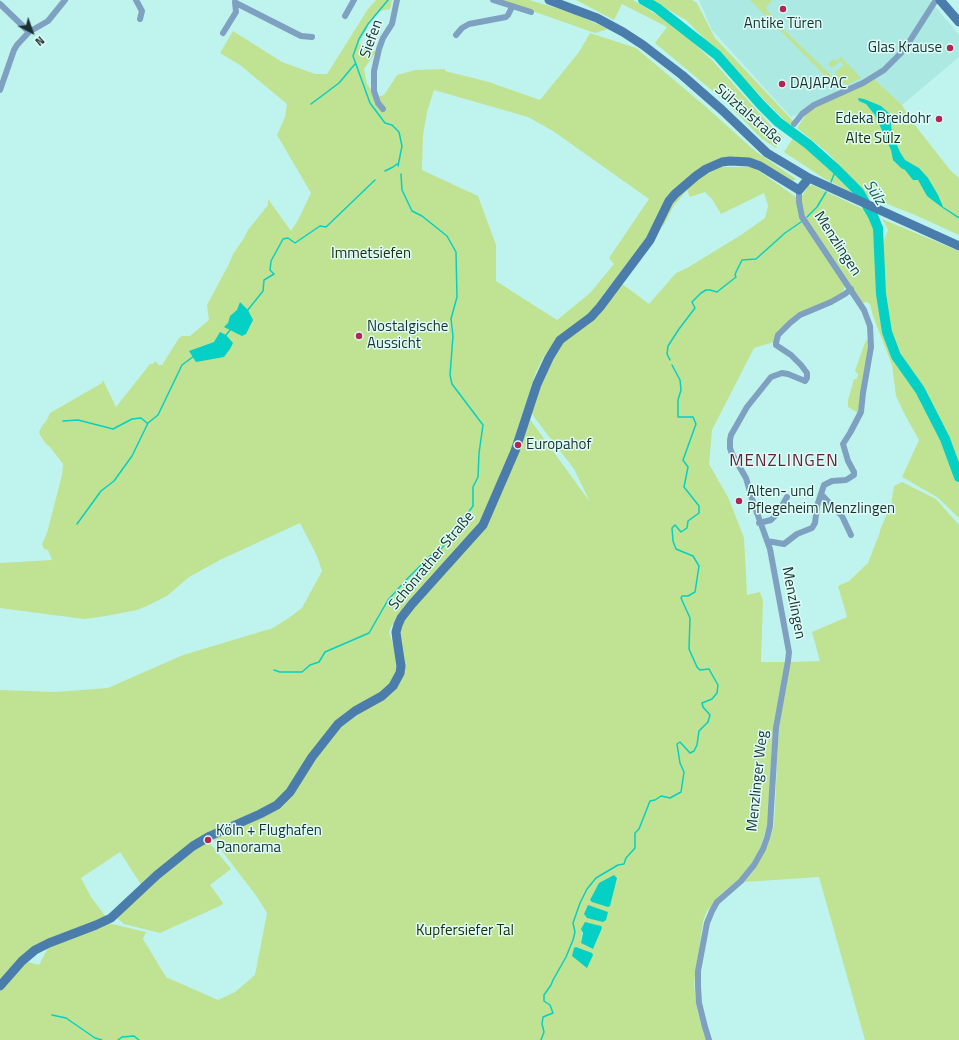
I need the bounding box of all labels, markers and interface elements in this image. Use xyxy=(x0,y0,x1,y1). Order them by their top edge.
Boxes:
marker: Antike Türen xyxy=(778,4,788,14)
north arrow xyxy=(12,12,52,52)
place label: Antike Türen xyxy=(744,15,822,33)
street label: Siefen xyxy=(357,17,387,61)
text: N xyxy=(32,33,48,50)
place label: Glas Krause xyxy=(868,39,942,57)
marker: Glas Krause xyxy=(945,43,955,53)
place label: DAJAPAC xyxy=(790,75,847,93)
marker: DAJAPAC xyxy=(777,79,787,89)
street label: Sülztalstraße xyxy=(710,81,786,149)
place label: Edeka Breidohr xyxy=(835,110,931,128)
marker: Edeka Breidohr xyxy=(934,114,944,124)
park label: Alte Sülz xyxy=(846,130,900,148)
water label: Sülz xyxy=(859,177,889,209)
street label: Menzlingen xyxy=(810,208,864,280)
park label: Immetsiefen xyxy=(331,245,411,263)
place label: Nostalgische Aussicht xyxy=(367,318,448,353)
marker: Nostalgische Aussicht xyxy=(354,331,364,341)
place label: Europahof xyxy=(526,436,591,454)
marker: Europahof xyxy=(513,440,523,450)
district label: MENZLINGEN xyxy=(729,452,839,472)
place label: Alten- und Pflegeheim Menzlingen xyxy=(747,483,895,518)
marker: Alten- und Pflegeheim Menzlingen xyxy=(734,496,744,506)
street label: Schönrather Straße xyxy=(386,508,478,614)
street label: Menzlingen xyxy=(777,565,809,641)
street label: Menzlinger Weg xyxy=(744,729,772,833)
place label: Köln + Flughafen Panorama xyxy=(216,822,322,857)
marker: Köln + Flughafen Panorama xyxy=(203,835,213,845)
park label: Kupfersiefer Tal xyxy=(416,922,514,940)

